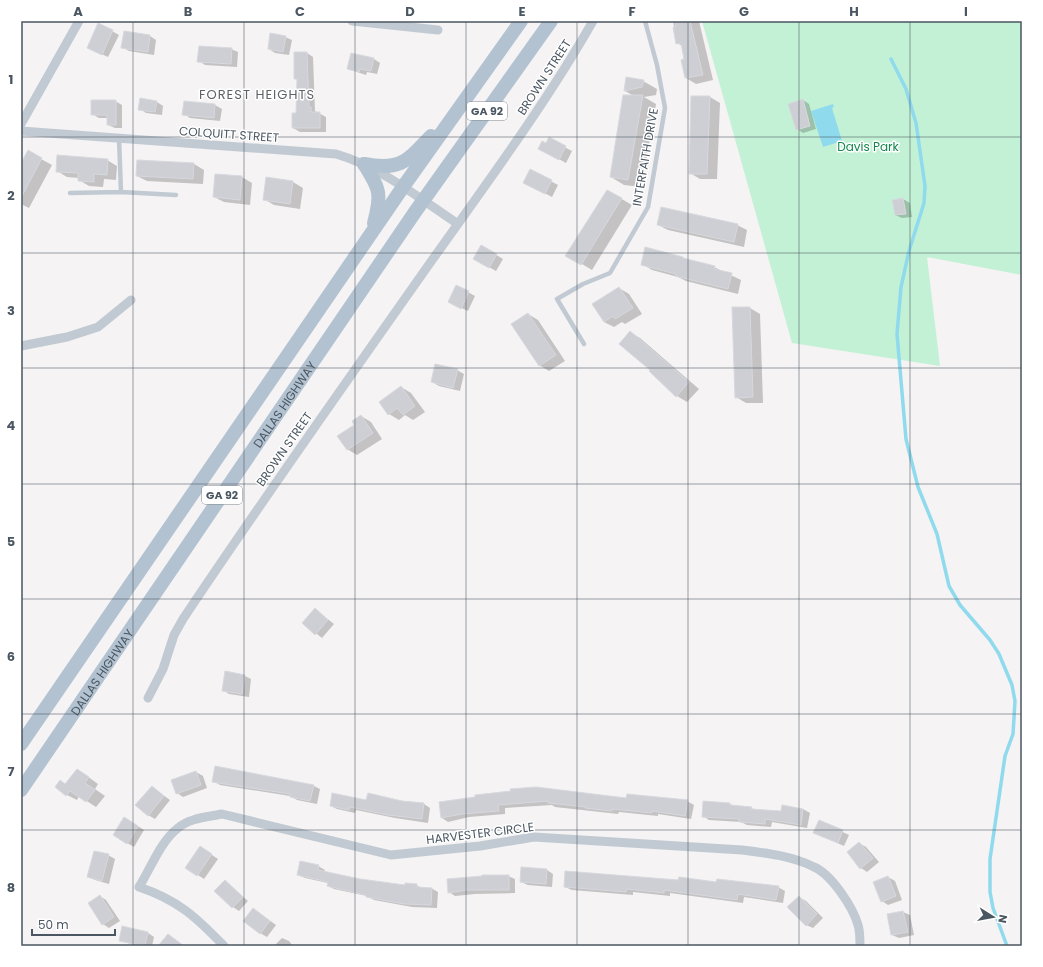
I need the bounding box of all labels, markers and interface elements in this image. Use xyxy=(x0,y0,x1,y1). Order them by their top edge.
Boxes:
text: A xyxy=(73,2,83,21)
text: B xyxy=(184,2,193,21)
text: C xyxy=(295,2,305,21)
text: D xyxy=(405,2,415,21)
text: E xyxy=(518,2,526,21)
text: F xyxy=(628,2,636,21)
text: G xyxy=(739,2,749,21)
text: H xyxy=(849,2,859,21)
text: I xyxy=(964,2,968,21)
street label: BROWN STREET xyxy=(513,35,575,118)
text: 1 xyxy=(9,70,13,89)
district label: FOREST HEIGHTS xyxy=(199,85,315,104)
road number: GA 92 xyxy=(467,102,507,120)
street label: INTERFAITH DRIVE xyxy=(628,107,662,207)
street label: COLQUITT STREET xyxy=(178,122,280,146)
park label: Davis Park xyxy=(837,138,900,155)
text: 2 xyxy=(7,186,15,205)
text: 3 xyxy=(7,301,15,320)
street label: DALLAS HIGHWAY xyxy=(249,358,320,451)
street label: BROWN STREET xyxy=(252,408,316,490)
text: 4 xyxy=(7,416,16,435)
road number: GA 92 xyxy=(202,486,242,504)
text: 5 xyxy=(7,532,15,551)
street label: DALLAS HIGHWAY xyxy=(66,625,137,718)
text: 6 xyxy=(7,647,15,666)
text: 7 xyxy=(8,762,15,781)
street label: HARVESTER CIRCLE xyxy=(425,818,535,848)
text: 8 xyxy=(7,878,15,897)
north arrow xyxy=(973,897,1013,937)
scale bar xyxy=(32,911,115,937)
text: N xyxy=(994,913,1011,924)
text: 50 m xyxy=(38,916,69,933)

